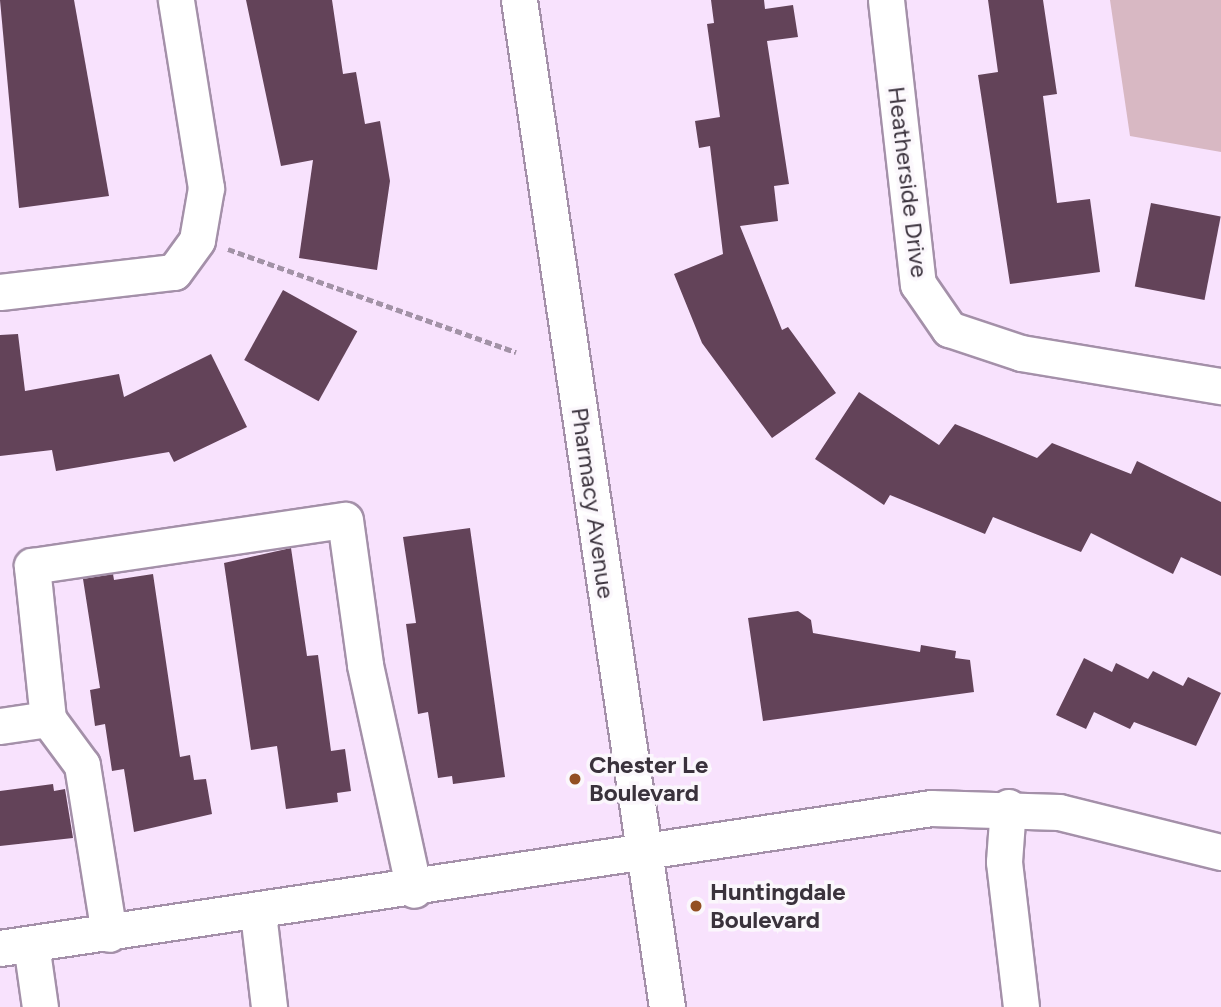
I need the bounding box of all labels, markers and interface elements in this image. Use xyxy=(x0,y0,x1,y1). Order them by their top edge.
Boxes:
street label: Heatherside Drive xyxy=(882,85,934,279)
street label: Pharmacy Avenue xyxy=(565,406,621,600)
place label: Chester Le Boulevard xyxy=(589,751,708,807)
marker: Chester Le Boulevard xyxy=(567,771,583,787)
place label: Huntingdale Boulevard xyxy=(710,878,846,934)
marker: Huntingdale Boulevard xyxy=(688,898,704,914)

